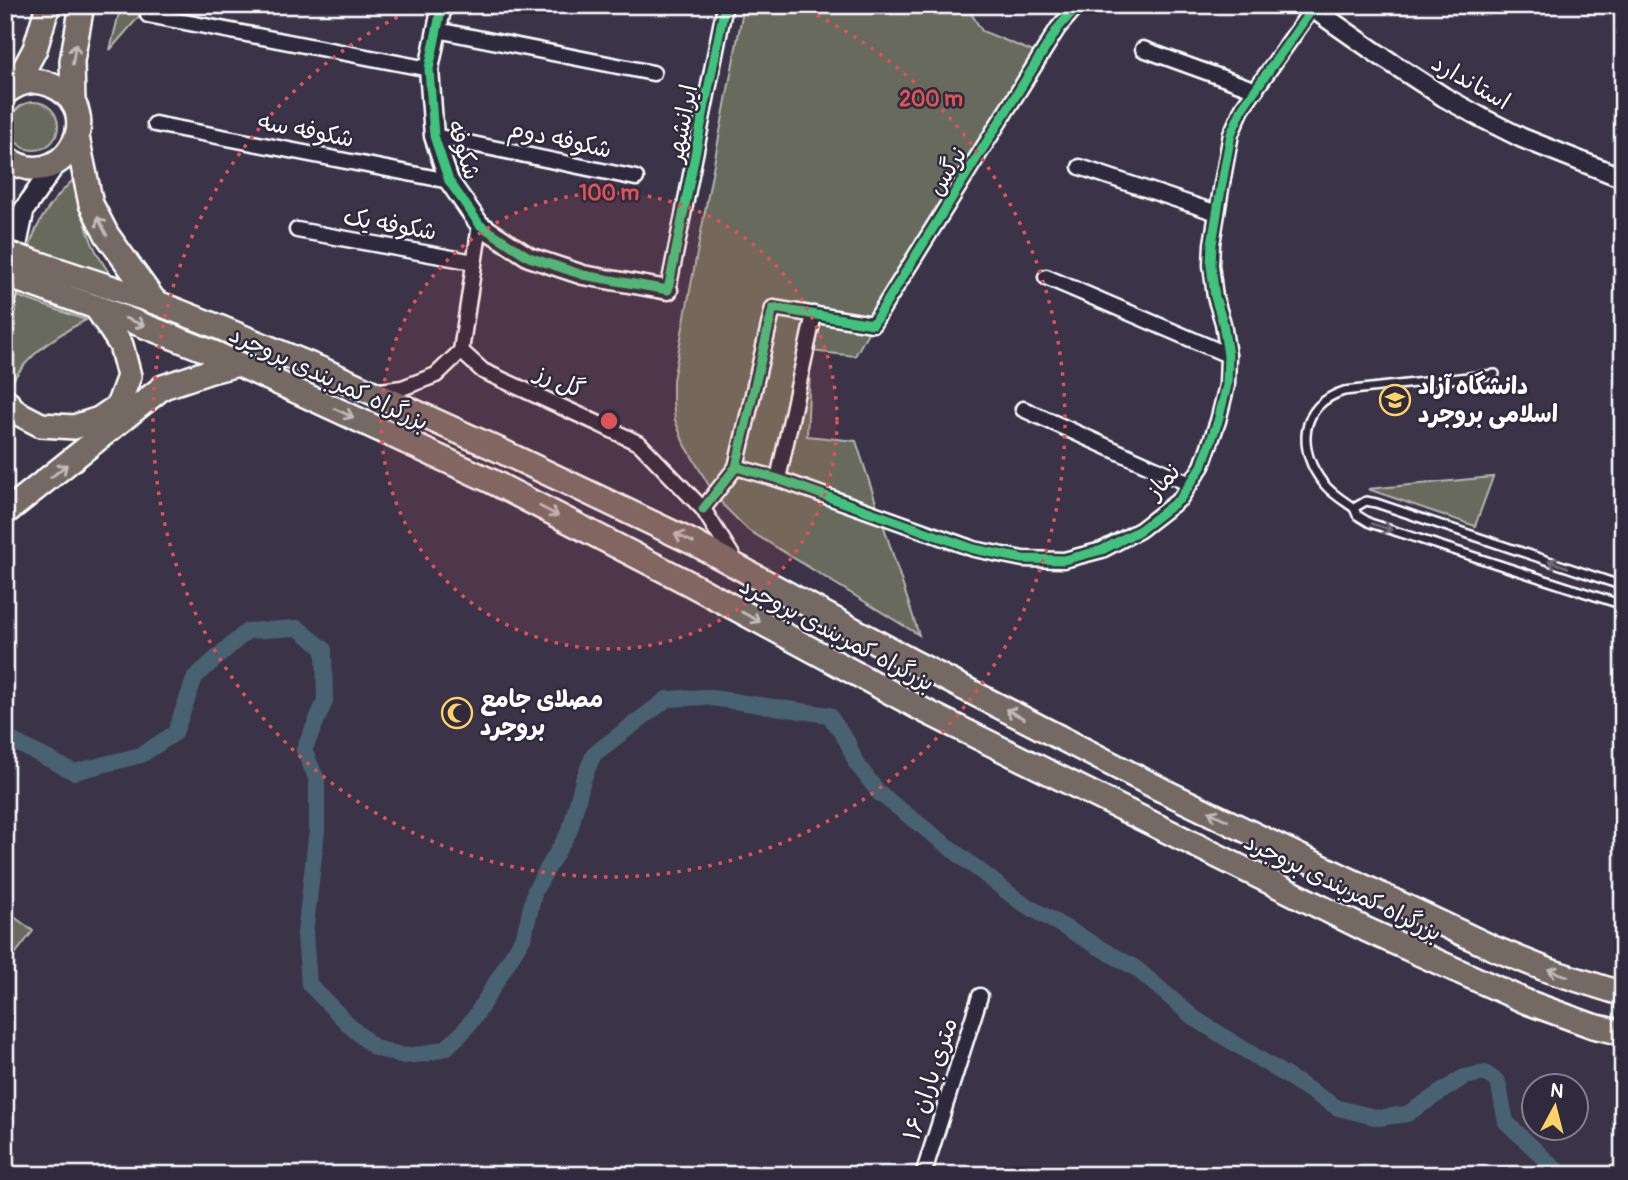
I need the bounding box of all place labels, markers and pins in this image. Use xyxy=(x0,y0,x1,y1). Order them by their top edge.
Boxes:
place label: دانشگاه آزاد اسلامی بروجرد xyxy=(1418,371,1558,429)
school or university icon: دانشگاه آزاد اسلامی بروجرد xyxy=(1378,383,1412,417)
centre of rings xyxy=(597,409,621,433)
place label: مصلای جامع بروجرد xyxy=(480,685,603,742)
mosque icon: مصلای جامع بروجرد xyxy=(440,696,474,730)

